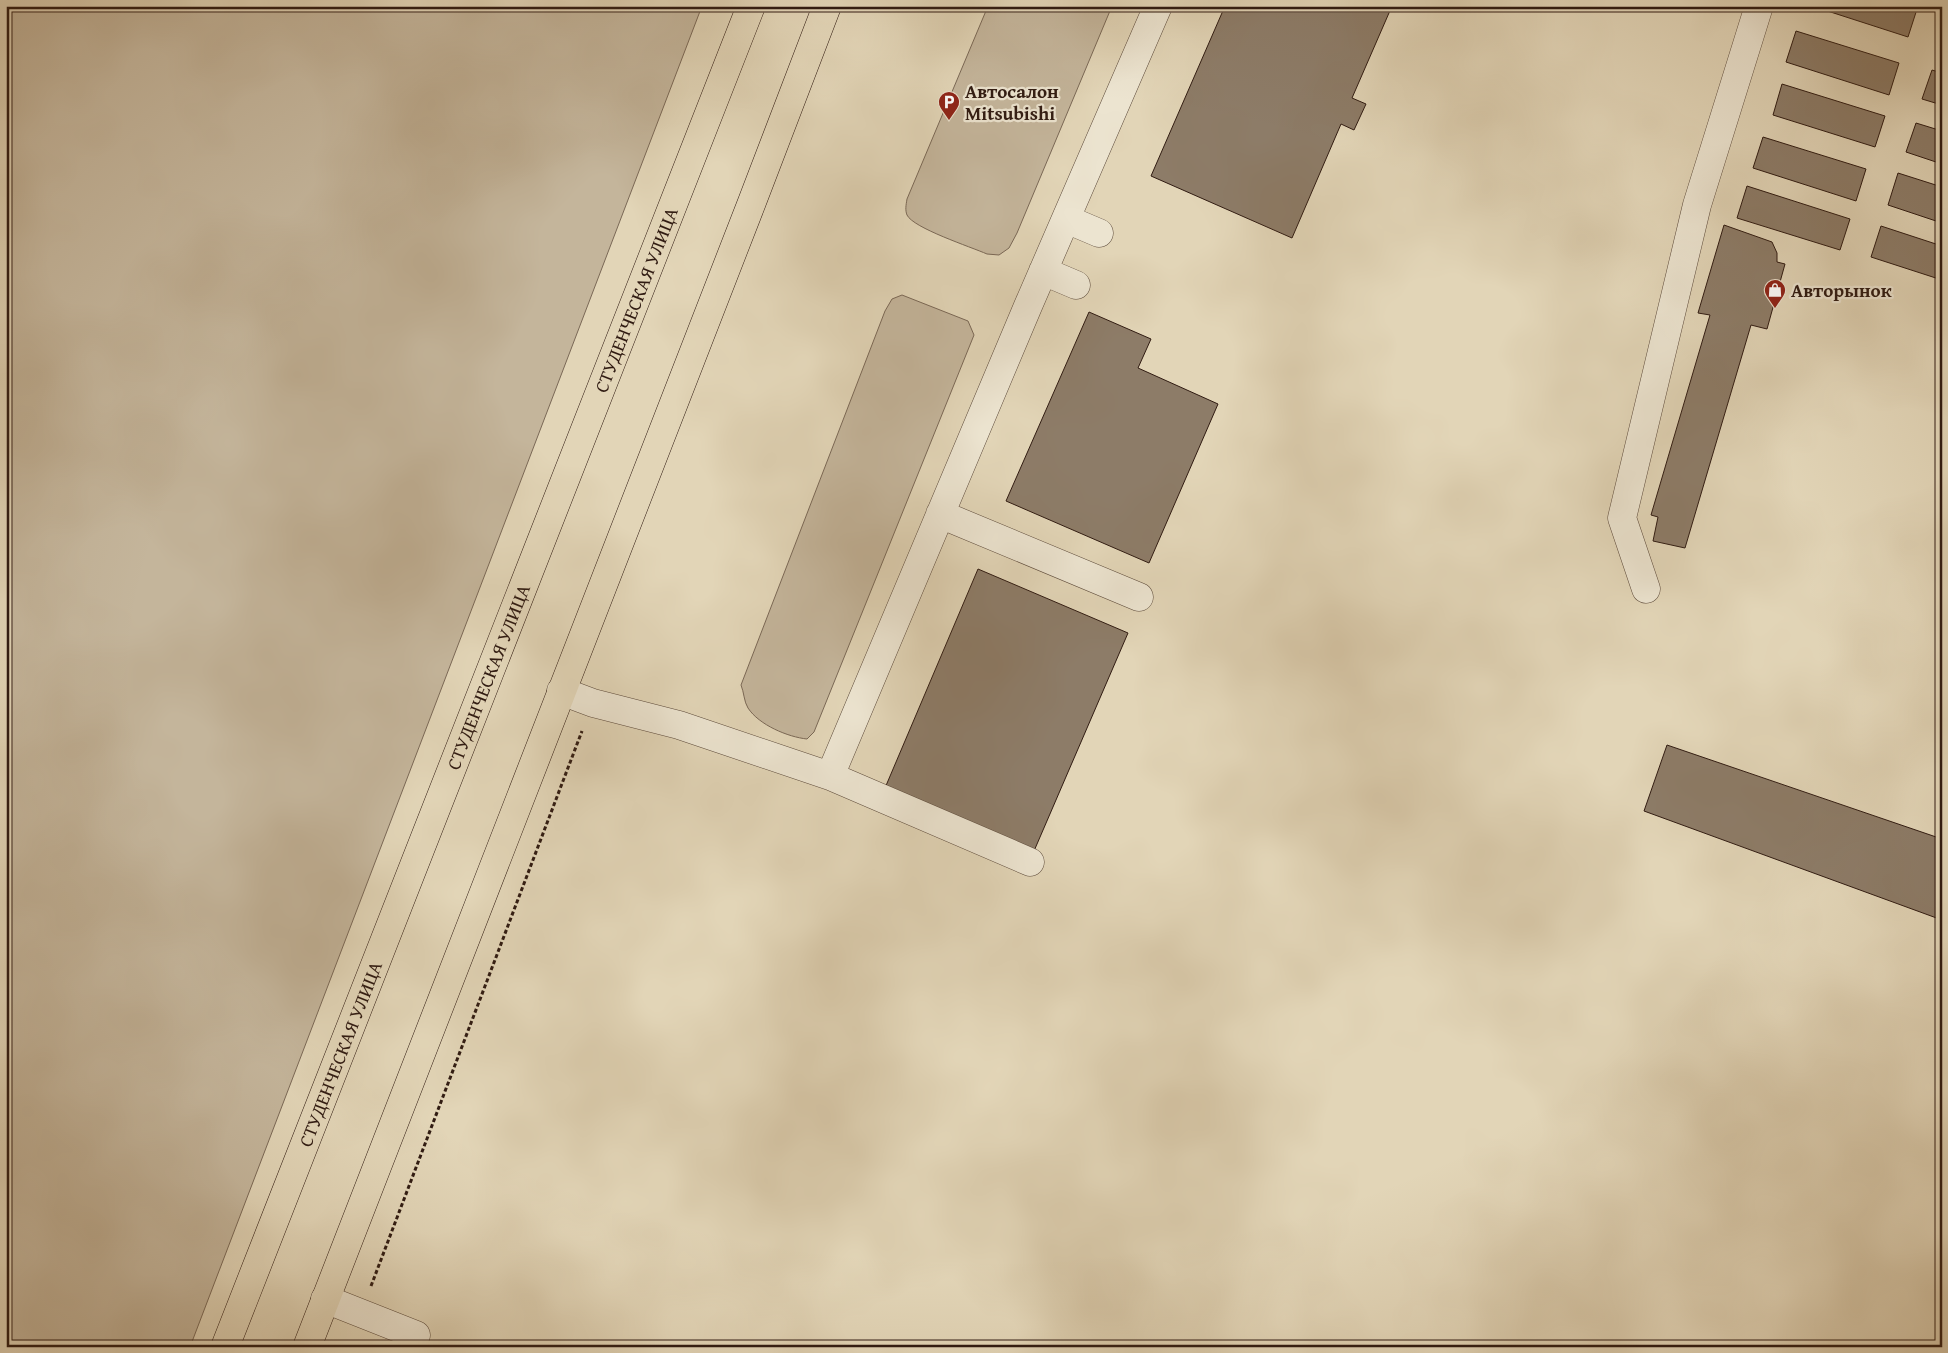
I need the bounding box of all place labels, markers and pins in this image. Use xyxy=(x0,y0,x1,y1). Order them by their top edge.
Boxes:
place label: Автосалон Mitsubishi xyxy=(965,77,1059,127)
parking icon: Автосалон Mitsubishi xyxy=(937,90,961,121)
place label: Авторынок xyxy=(1791,276,1892,304)
shop icon: Авторынок xyxy=(1763,278,1787,309)

